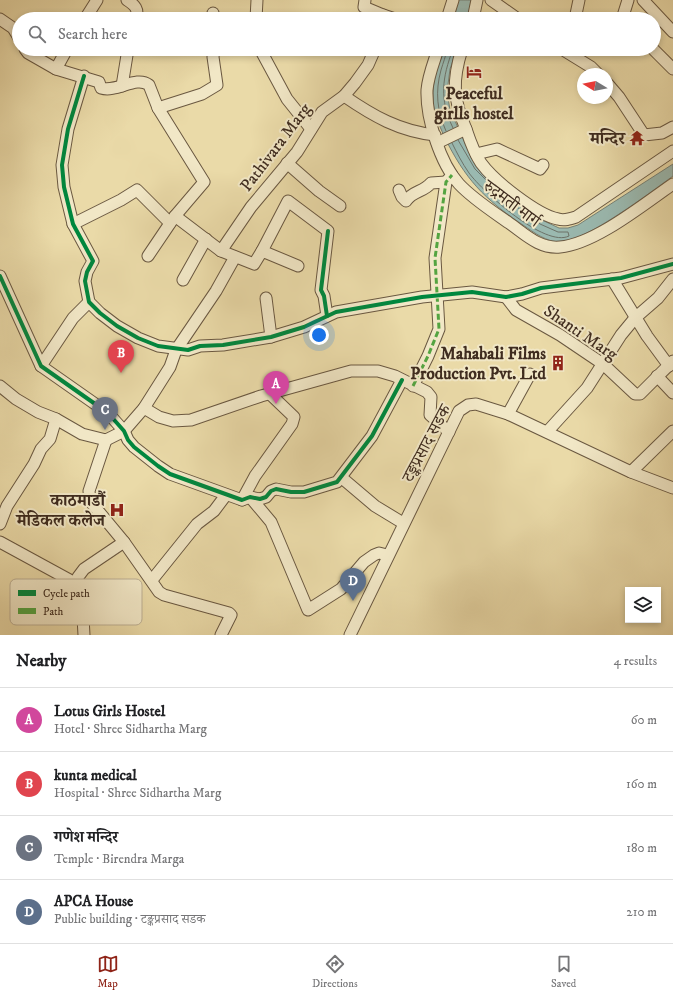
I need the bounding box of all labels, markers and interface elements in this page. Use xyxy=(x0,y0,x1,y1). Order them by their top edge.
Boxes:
search box xyxy=(12,12,661,56)
icon: search xyxy=(26,23,48,45)
text: Search here xyxy=(58,25,127,44)
hotel icon: Peaceful girlls hostel xyxy=(465,63,483,81)
north arrow xyxy=(577,68,613,104)
place label: Peaceful girlls hostel xyxy=(434,83,514,125)
street label: Pathivara Marg xyxy=(235,98,317,196)
place label: मन्दिर xyxy=(588,128,627,150)
temple icon: मन्दिर xyxy=(628,129,646,147)
street label: रुद्रमती मार्ग xyxy=(478,174,545,233)
street label: Shanti Marg xyxy=(539,300,622,366)
your location xyxy=(309,325,329,345)
pin: B xyxy=(108,340,134,373)
place label: Mahabali Films Production Pvt. Ltd xyxy=(410,343,547,385)
building icon: Mahabali Films Production Pvt. Ltd xyxy=(549,354,567,372)
pin: A xyxy=(263,371,289,404)
pin: C xyxy=(92,397,118,430)
street label: टङ्कप्रसाद सडक xyxy=(397,400,457,487)
place label: काठमाडौं मेडिकल कलेज xyxy=(15,490,106,532)
hospital icon: काठमाडौं मेडिकल कलेज xyxy=(108,501,126,519)
pin: D xyxy=(340,568,366,601)
legend xyxy=(10,579,142,625)
text: Cycle path xyxy=(43,587,90,601)
map controls xyxy=(625,587,661,623)
button: layers xyxy=(625,587,661,623)
text: Path xyxy=(43,605,64,619)
text: Nearby xyxy=(16,650,66,672)
text: 4 results xyxy=(614,653,657,669)
text: Lotus Girls Hostel xyxy=(54,702,165,721)
text: A xyxy=(25,712,33,728)
text: 60 m xyxy=(631,712,657,728)
text: Hotel · Shree Sidhartha Marg xyxy=(54,721,207,737)
text: kunta medical xyxy=(54,766,137,785)
text: B xyxy=(25,776,33,792)
text: 160 m xyxy=(626,776,657,792)
text: Hospital · Shree Sidhartha Marg xyxy=(54,785,221,801)
text: गणेश मन्दिर xyxy=(54,828,118,847)
text: C xyxy=(25,840,33,856)
text: 180 m xyxy=(626,840,657,856)
text: Temple · Birendra Marga xyxy=(54,851,184,867)
text: APCA House xyxy=(54,892,133,911)
text: D xyxy=(24,904,34,920)
text: 210 m xyxy=(626,904,657,920)
text: Public building · टङ्कप्रसाद सडक xyxy=(54,911,206,927)
tab: Map xyxy=(97,953,119,991)
tab: Directions xyxy=(312,953,358,991)
tab: Saved xyxy=(551,953,576,991)

